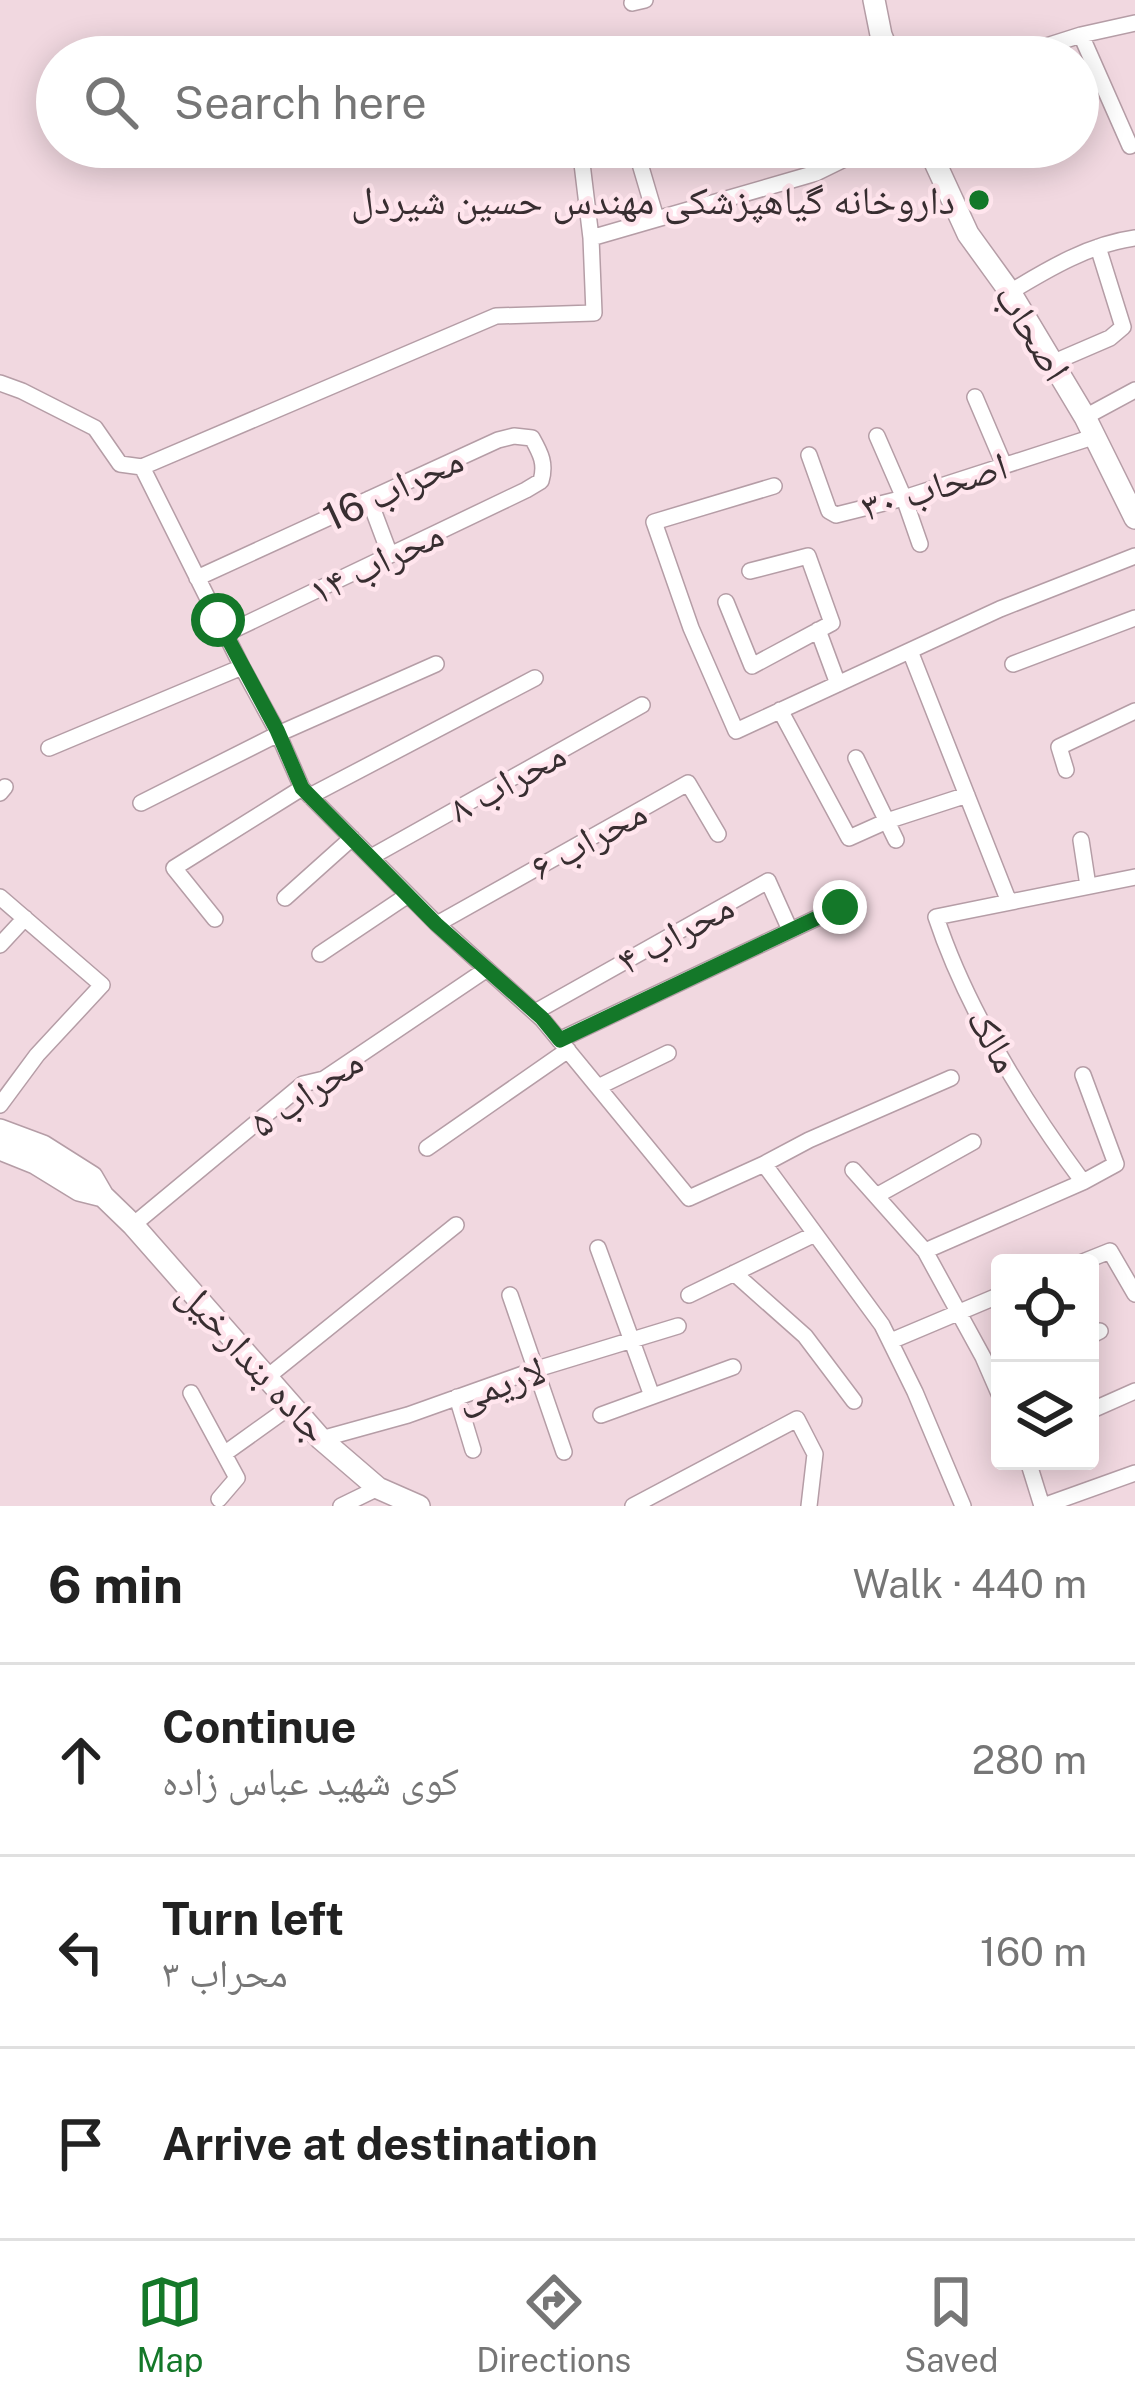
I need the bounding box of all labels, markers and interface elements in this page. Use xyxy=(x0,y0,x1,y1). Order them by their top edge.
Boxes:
search box xyxy=(36,36,1099,168)
icon: search xyxy=(78,69,144,135)
text: Search here xyxy=(174,76,427,129)
place label: داروخانه گیاهپزشکی مهندس حسین شیردل xyxy=(351,177,955,225)
marker: داروخانه گیاهپزشکی مهندس حسین شیردل xyxy=(966,187,992,213)
street label: اصحاب xyxy=(985,275,1081,389)
street label: محراب 16 xyxy=(316,436,470,540)
street label: اصحاب ۳۰ xyxy=(855,442,1013,530)
street label: محراب ۱۴ xyxy=(301,510,451,614)
route start xyxy=(191,593,245,647)
street label: محراب ۸ xyxy=(441,730,573,832)
street label: محراب ۶ xyxy=(522,788,654,890)
route end xyxy=(813,880,867,934)
street label: محراب ۴ xyxy=(609,882,741,984)
street label: مالک xyxy=(958,1000,1030,1080)
street label: محراب ۵ xyxy=(241,1038,371,1146)
map controls xyxy=(991,1254,1099,1470)
button: locate xyxy=(991,1254,1099,1362)
street label: جاده بندارخیل xyxy=(167,1270,339,1453)
street label: لاریمی xyxy=(449,1346,551,1422)
button: layers xyxy=(991,1362,1099,1470)
text: 6 min xyxy=(48,1555,183,1614)
text: Walk · 440 m xyxy=(853,1561,1087,1607)
text: Continue xyxy=(162,1700,356,1753)
icon: ahead xyxy=(48,1727,114,1793)
text: 280 m xyxy=(972,1737,1087,1783)
text: کوی شهید عباس زاده xyxy=(162,1758,459,1804)
text: Turn left xyxy=(162,1892,344,1945)
icon: left xyxy=(48,1919,114,1985)
text: 160 m xyxy=(980,1929,1087,1975)
text: محراب ۳ xyxy=(162,1950,288,1996)
icon: arrive xyxy=(48,2111,114,2177)
text: Arrive at destination xyxy=(162,2117,598,2170)
tab: Map xyxy=(136,2269,203,2379)
tab: Directions xyxy=(476,2269,631,2379)
tab: Saved xyxy=(904,2269,999,2379)

